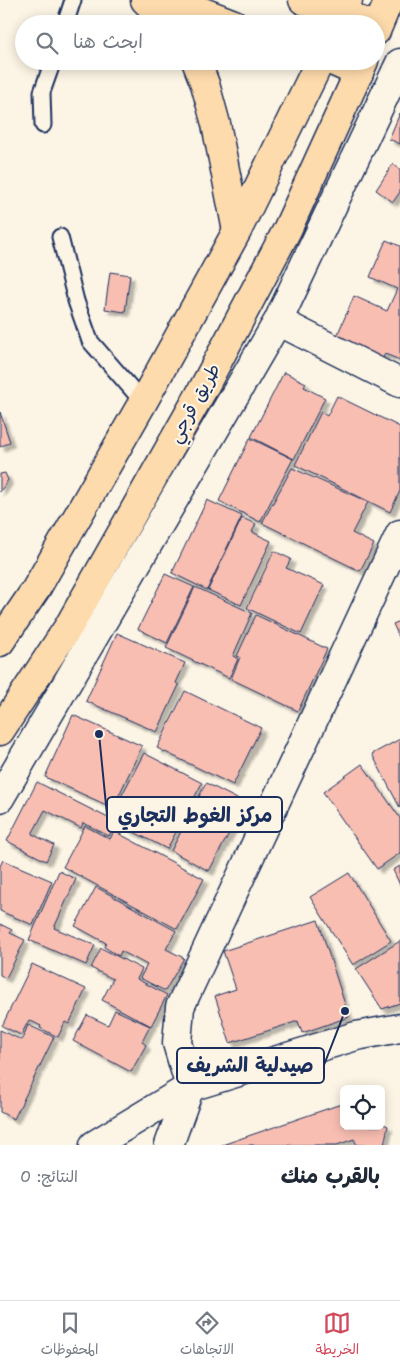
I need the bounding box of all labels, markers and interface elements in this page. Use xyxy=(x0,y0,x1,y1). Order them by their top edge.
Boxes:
search box xyxy=(15,15,385,70)
icon: search xyxy=(33,29,61,57)
text: ابحث هنا xyxy=(73,29,143,54)
street label: طريق قرجي xyxy=(162,359,230,449)
callout: مركز الغوط التجاري xyxy=(107,797,282,832)
text: مركز الغوط التجاري xyxy=(118,802,272,831)
callout: صيدلية الشريف xyxy=(177,1048,324,1083)
text: صيدلية الشريف xyxy=(186,1052,314,1078)
map controls xyxy=(340,1085,385,1130)
button: locate xyxy=(340,1085,385,1130)
text: بالقرب منك xyxy=(281,1162,380,1190)
text: النتائج: 0 xyxy=(20,1166,78,1187)
tab: المحفوظات xyxy=(41,1309,98,1362)
tab: الاتجاهات xyxy=(180,1309,234,1362)
tab: الخريطة xyxy=(316,1309,359,1362)

